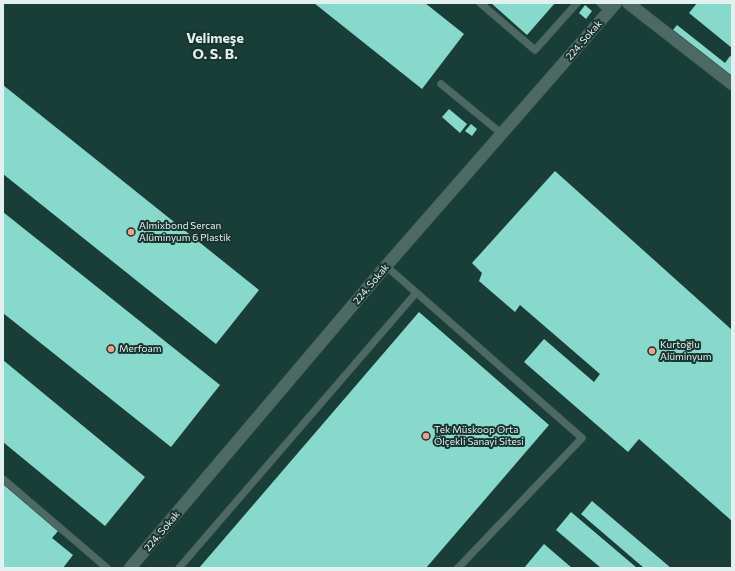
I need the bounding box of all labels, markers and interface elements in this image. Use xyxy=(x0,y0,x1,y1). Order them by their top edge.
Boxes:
street label: 224. Sokak xyxy=(563,18,605,62)
district label: Velimeşe O. S. B. xyxy=(186,30,244,62)
place label: Almixbond Sercan Alüminyum 6 Plastik xyxy=(139,220,231,244)
marker: Almixbond Sercan Alüminyum 6 Plastik xyxy=(126,227,136,237)
street label: 224. Sokak xyxy=(351,261,391,307)
place label: Kurtoğlu Alüminyum xyxy=(660,339,711,362)
place label: Merfoam xyxy=(119,343,161,355)
marker: Merfoam xyxy=(106,344,116,354)
marker: Kurtoğlu Alüminyum xyxy=(647,346,657,356)
place label: Tek Müskoop Orta Ölçekli Sanayi Sitesi xyxy=(434,424,524,448)
marker: Tek Müskoop Orta Ölçekli Sanayi Sitesi xyxy=(421,431,431,441)
street label: 224. Sokak xyxy=(142,508,182,554)

